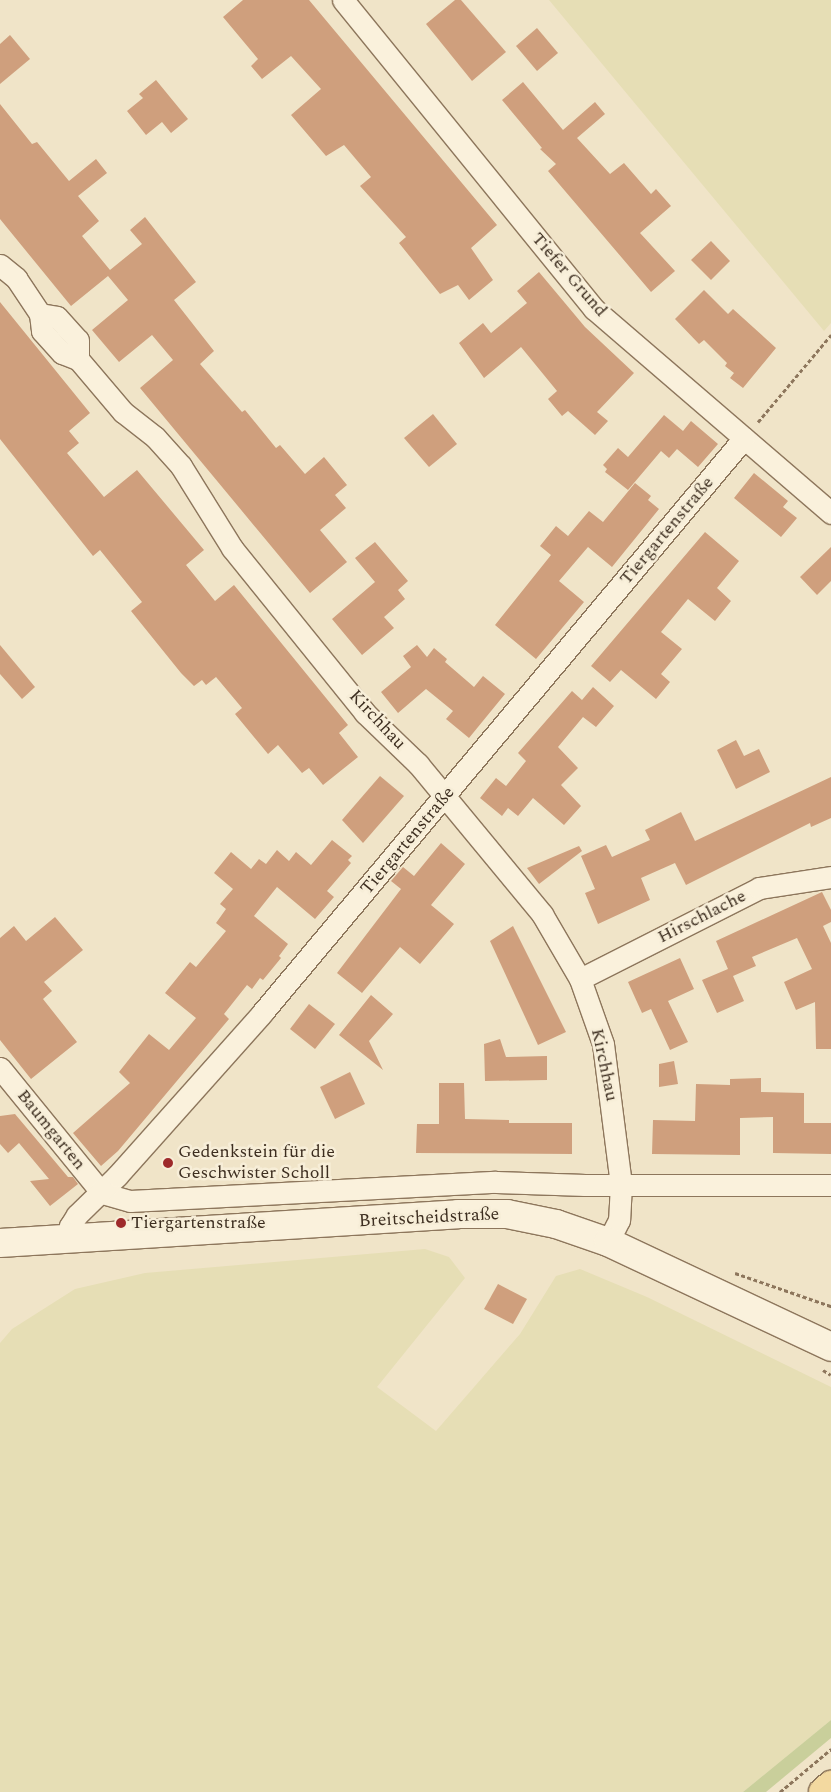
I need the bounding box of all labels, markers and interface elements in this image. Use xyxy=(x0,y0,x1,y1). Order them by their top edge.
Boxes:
street label: Tiefer Grund xyxy=(527,228,611,322)
street label: Tiergartenstraße xyxy=(615,472,719,590)
street label: Kirchhau xyxy=(344,686,410,754)
street label: Tiergartenstraße xyxy=(356,782,460,900)
street label: Hirschlache xyxy=(654,886,750,948)
street label: Kirchhau xyxy=(586,1027,622,1103)
street label: Baumgarten xyxy=(12,1085,90,1175)
place label: Gedenkstein für die Geschwister Scholl xyxy=(178,1142,335,1184)
marker: Gedenkstein für die Geschwister Scholl xyxy=(162,1157,174,1169)
street label: Breitscheidstraße xyxy=(358,1204,500,1232)
place label: Tiergartenstraße xyxy=(131,1212,266,1234)
marker: Tiergartenstraße xyxy=(115,1217,127,1229)

